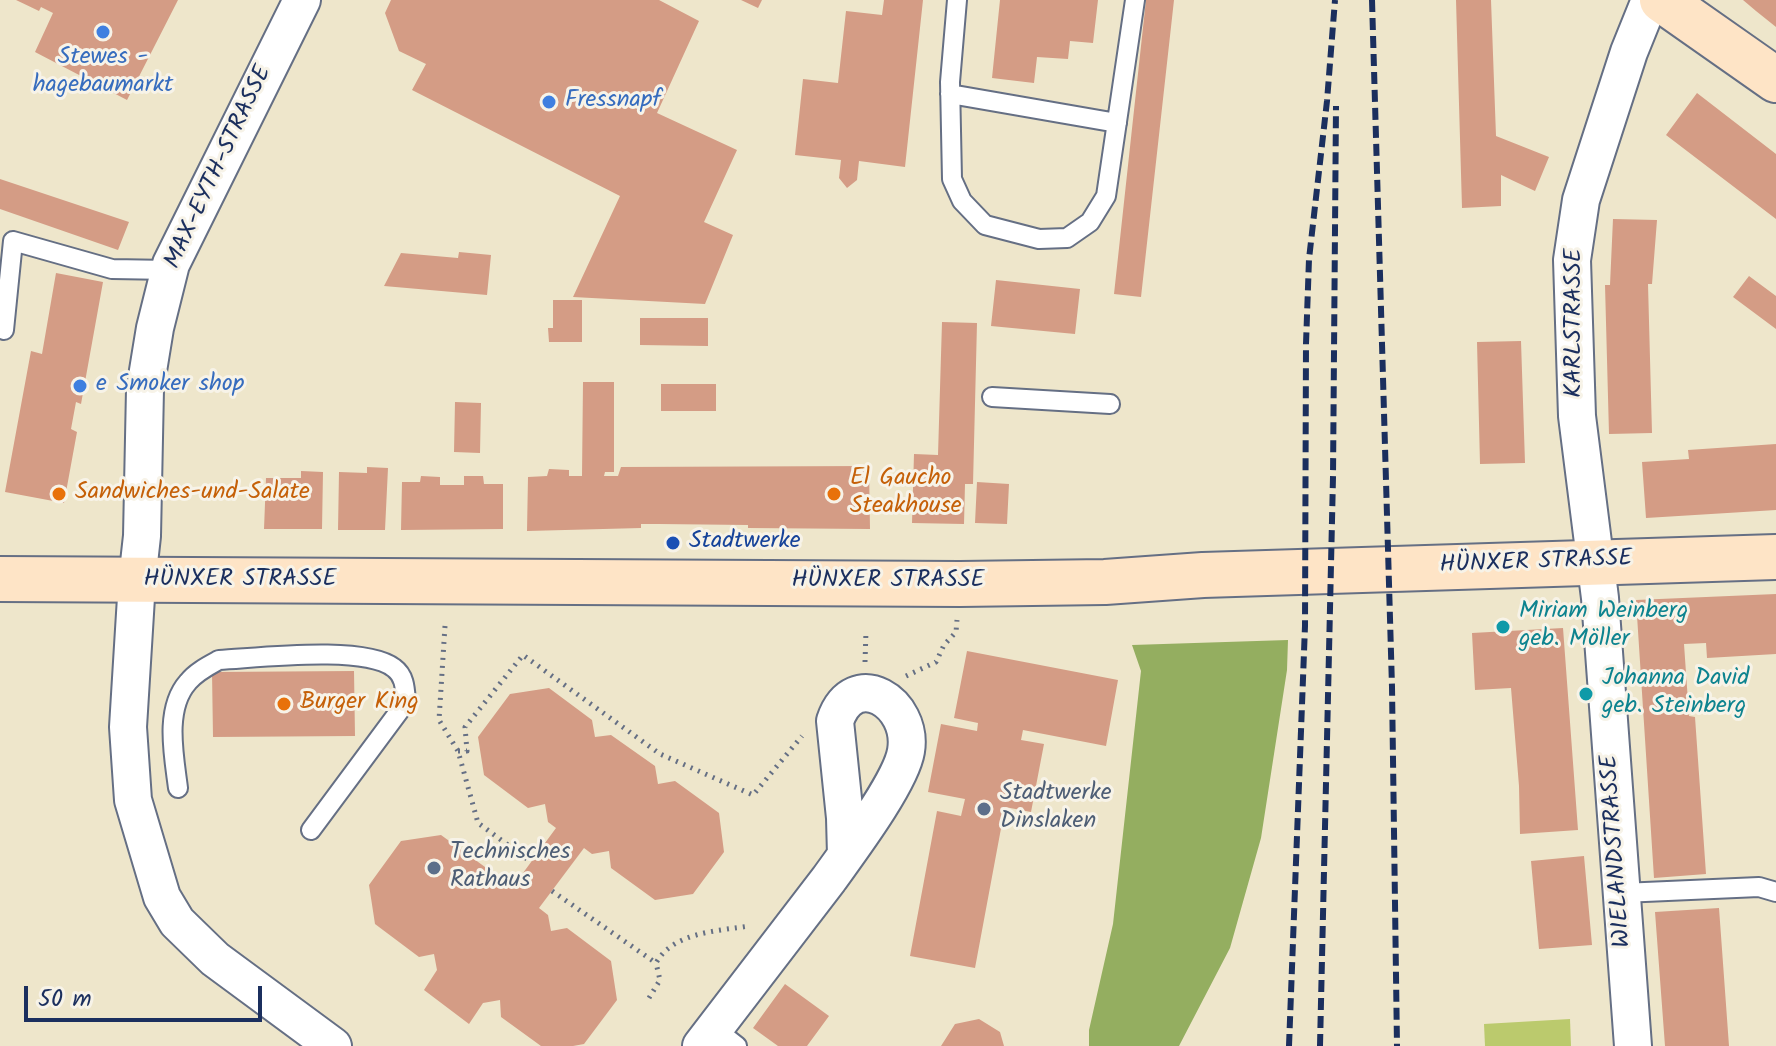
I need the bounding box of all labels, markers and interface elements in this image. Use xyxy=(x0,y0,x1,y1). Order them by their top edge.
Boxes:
marker: Stewes - hagebaumarkt xyxy=(94,23,112,41)
place label: Stewes - hagebaumarkt xyxy=(33,45,173,101)
street label: MAX-EYTH-STRASSE xyxy=(160,62,280,274)
place label: Fressnapf xyxy=(565,88,661,116)
marker: Fressnapf xyxy=(540,93,558,111)
street label: KARLSTRASSE xyxy=(1562,248,1590,398)
place label: e Smoker shop xyxy=(96,372,244,400)
marker: e Smoker shop xyxy=(71,377,89,395)
place label: El Gaucho Steakhouse xyxy=(850,466,962,522)
place label: Sandwiches-und-Salate xyxy=(75,480,310,508)
marker: Sandwiches-und-Salate xyxy=(50,485,68,503)
marker: El Gaucho Steakhouse xyxy=(825,485,843,503)
place label: Stadtwerke xyxy=(689,529,801,557)
marker: Stadtwerke xyxy=(664,534,682,552)
street label: HÜNXER STRASSE xyxy=(1439,546,1633,582)
street label: HÜNXER STRASSE xyxy=(144,567,336,595)
street label: HÜNXER STRASSE xyxy=(792,568,984,596)
place label: Miriam Weinberg geb. Möller xyxy=(1519,599,1688,655)
marker: Miriam Weinberg geb. Möller xyxy=(1494,618,1512,636)
place label: Johanna David geb. Steinberg xyxy=(1602,666,1749,722)
marker: Johanna David geb. Steinberg xyxy=(1577,685,1595,703)
place label: Burger King xyxy=(300,690,419,718)
marker: Burger King xyxy=(275,695,293,713)
street label: WIELANDSTRASSE xyxy=(1597,754,1639,948)
place label: Stadtwerke Dinslaken xyxy=(1000,781,1112,837)
marker: Stadtwerke Dinslaken xyxy=(975,800,993,818)
place label: Technisches Rathaus xyxy=(450,840,570,896)
marker: Technisches Rathaus xyxy=(425,859,443,877)
scale bar xyxy=(28,970,266,1020)
text: 50 m xyxy=(38,980,92,1019)

